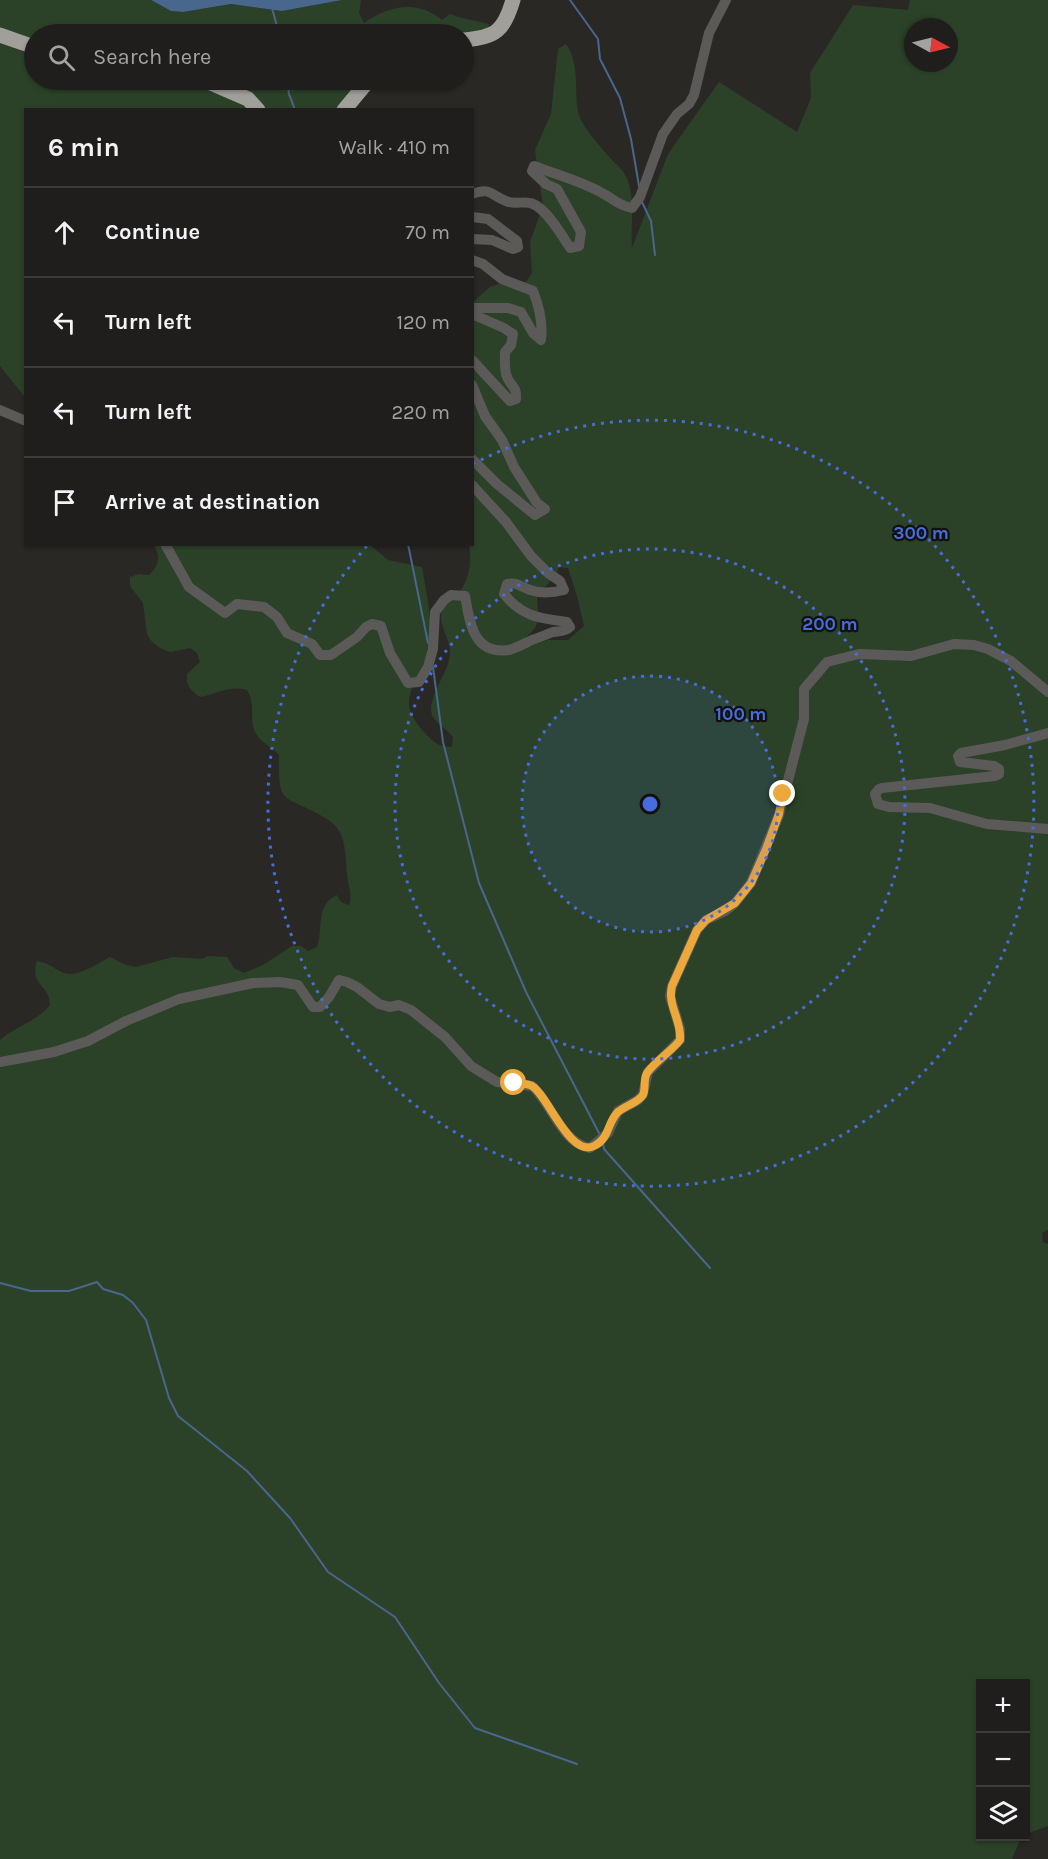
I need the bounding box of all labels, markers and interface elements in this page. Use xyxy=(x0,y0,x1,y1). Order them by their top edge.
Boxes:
north arrow xyxy=(904,18,958,72)
search box xyxy=(24,24,474,90)
icon: search xyxy=(45,41,78,74)
text: Search here xyxy=(93,44,211,70)
text: 6 min xyxy=(48,132,120,163)
text: Walk · 410 m xyxy=(339,136,450,159)
icon: ahead xyxy=(48,216,81,249)
text: Continue xyxy=(105,219,200,245)
text: 70 m xyxy=(405,221,450,244)
icon: left xyxy=(48,306,81,339)
text: Turn left xyxy=(105,309,192,335)
text: 120 m xyxy=(396,311,450,334)
icon: left xyxy=(48,396,81,429)
text: Turn left xyxy=(105,399,192,425)
text: 220 m xyxy=(391,401,450,424)
icon: arrive xyxy=(48,486,81,519)
text: Arrive at destination xyxy=(105,489,320,515)
text: 300 m xyxy=(893,522,949,544)
text: 200 m xyxy=(802,613,858,635)
text: 100 m xyxy=(716,703,766,725)
route end xyxy=(769,780,795,806)
centre of rings xyxy=(640,794,660,814)
route start xyxy=(500,1069,526,1095)
map controls xyxy=(976,1679,1030,1841)
button: + xyxy=(976,1679,1030,1733)
button: − xyxy=(976,1733,1030,1787)
button: layers xyxy=(976,1787,1030,1841)

